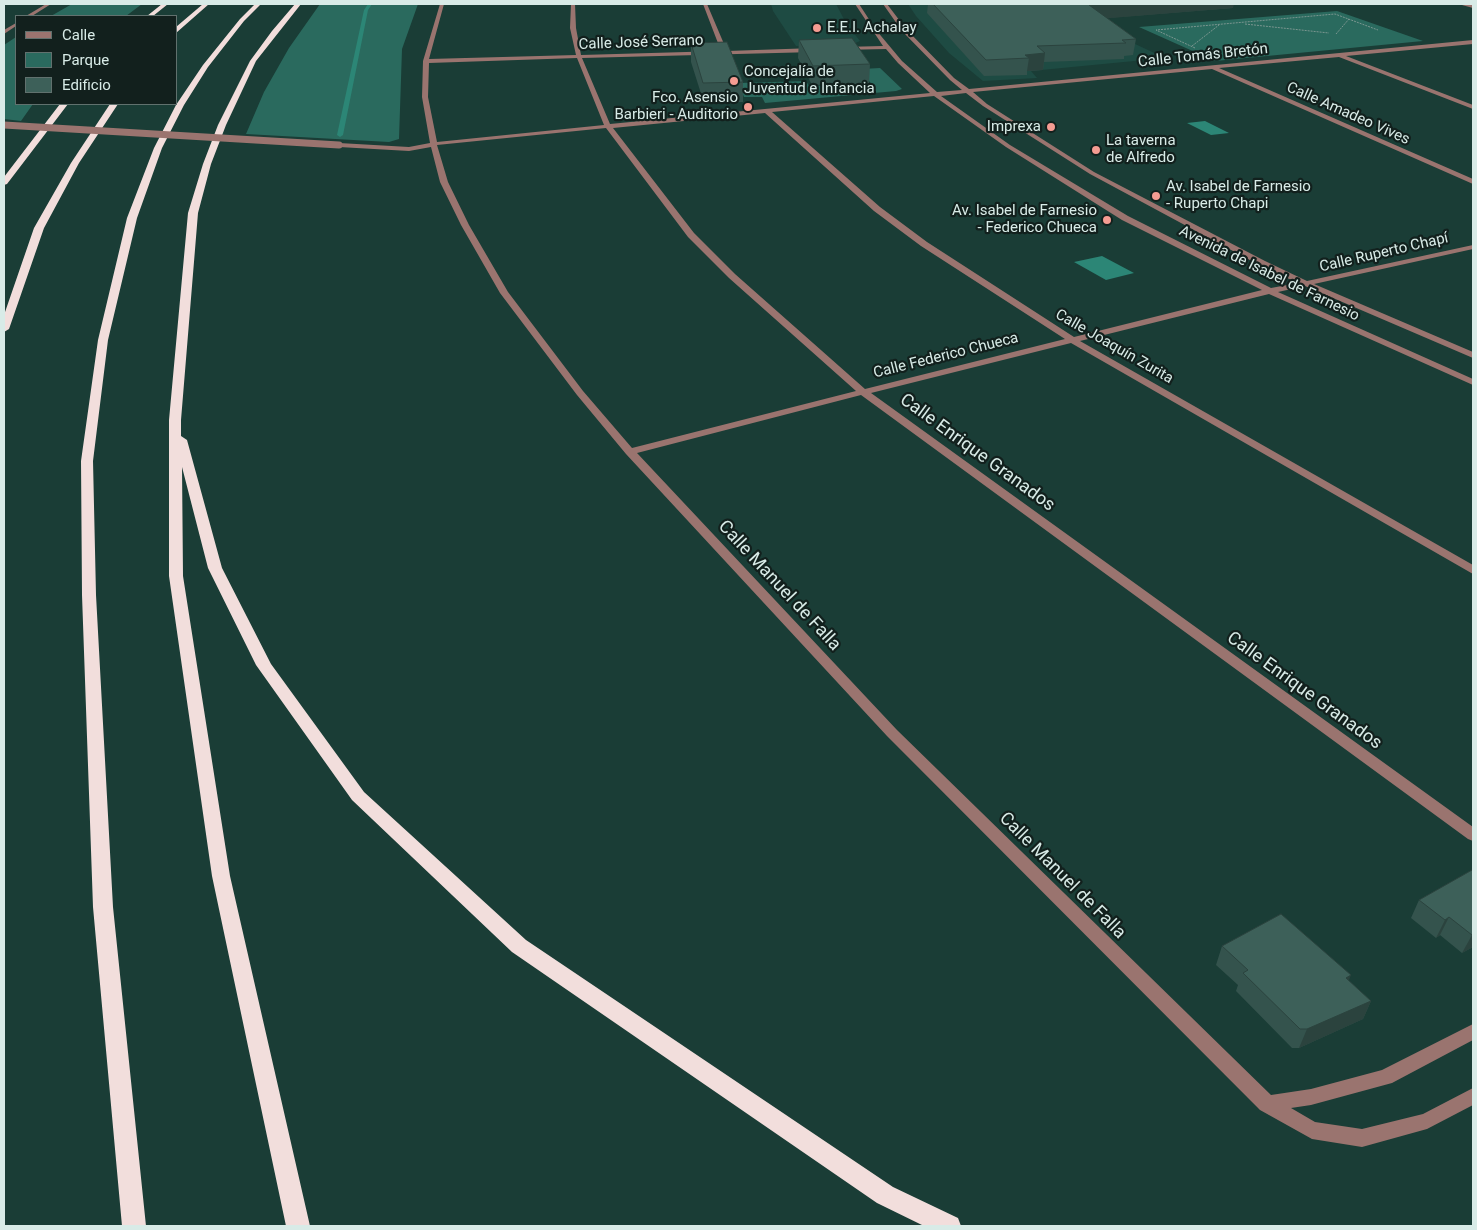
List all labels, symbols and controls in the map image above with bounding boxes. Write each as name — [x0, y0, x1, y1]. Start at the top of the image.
legend — [15, 15, 178, 105]
place label: E.E.I. Achalay — [827, 19, 917, 37]
marker: E.E.I. Achalay — [811, 22, 823, 34]
text: Calle — [62, 26, 95, 44]
street label: Calle José Serrano — [578, 32, 704, 54]
street label: Calle Tomás Bretón — [1137, 40, 1269, 72]
text: Parque — [62, 51, 109, 69]
place label: Concejalía de Juventud e Infancia — [744, 63, 875, 98]
marker: Concejalía de Juventud e Infancia — [728, 75, 740, 87]
text: Edificio — [62, 76, 111, 94]
street label: Calle Amadeo Vives — [1284, 79, 1412, 149]
place label: Fco. Asensio Barbieri - Auditorio — [614, 89, 738, 124]
marker: Fco. Asensio Barbieri - Auditorio — [742, 101, 754, 113]
place label: Imprexa — [987, 118, 1041, 136]
marker: Imprexa — [1045, 121, 1057, 133]
place label: La taverna de Alfredo — [1106, 132, 1176, 167]
marker: La taverna de Alfredo — [1090, 144, 1102, 156]
place label: Av. Isabel de Farnesio - Ruperto Chapi — [1166, 178, 1311, 213]
marker: Av. Isabel de Farnesio - Ruperto Chapi — [1150, 190, 1162, 202]
place label: Av. Isabel de Farnesio - Federico Chueca — [952, 202, 1097, 237]
marker: Av. Isabel de Farnesio - Federico Chueca — [1101, 214, 1113, 226]
street label: Avenida de Isabel de Farnesio — [1176, 222, 1362, 326]
street label: Calle Ruperto Chapí — [1318, 229, 1450, 277]
street label: Calle Joaquín Zurita — [1052, 306, 1176, 388]
street label: Calle Federico Chueca — [872, 329, 1020, 383]
street label: Calle Enrique Granados — [895, 390, 1059, 516]
street label: Calle Manuel de Falla — [713, 516, 845, 656]
street label: Calle Enrique Granados — [1222, 628, 1386, 754]
street label: Calle Manuel de Falla — [994, 808, 1130, 944]

